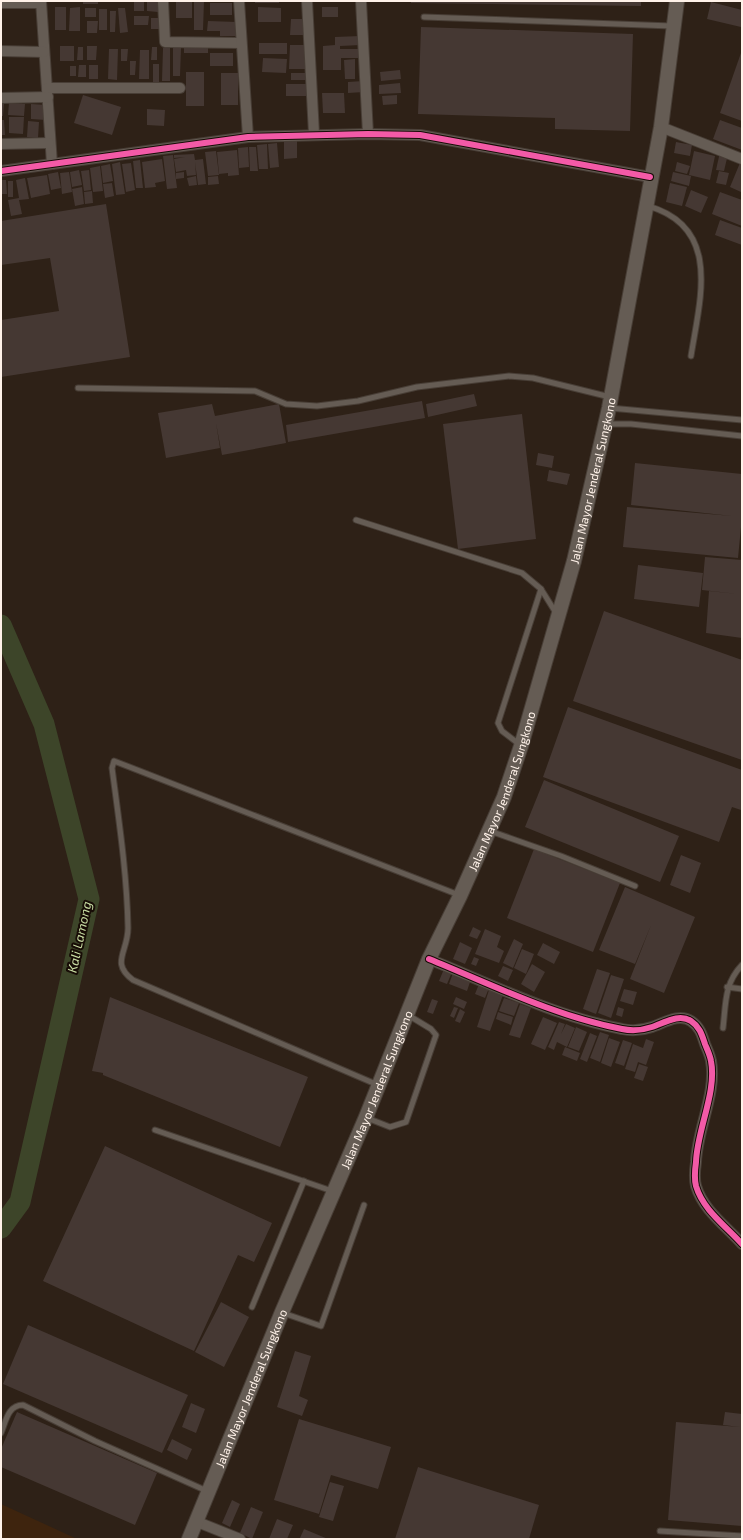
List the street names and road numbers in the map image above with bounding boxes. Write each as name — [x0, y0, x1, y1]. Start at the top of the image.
street label: Jalan Mayor Jenderal Sungkono — [567, 396, 618, 565]
street label: Jalan Mayor Jenderal Sungkono — [465, 709, 538, 873]
street label: Jalan Mayor Jenderal Sungkono — [338, 1008, 415, 1171]
street label: Jalan Mayor Jenderal Sungkono — [212, 1307, 290, 1469]

